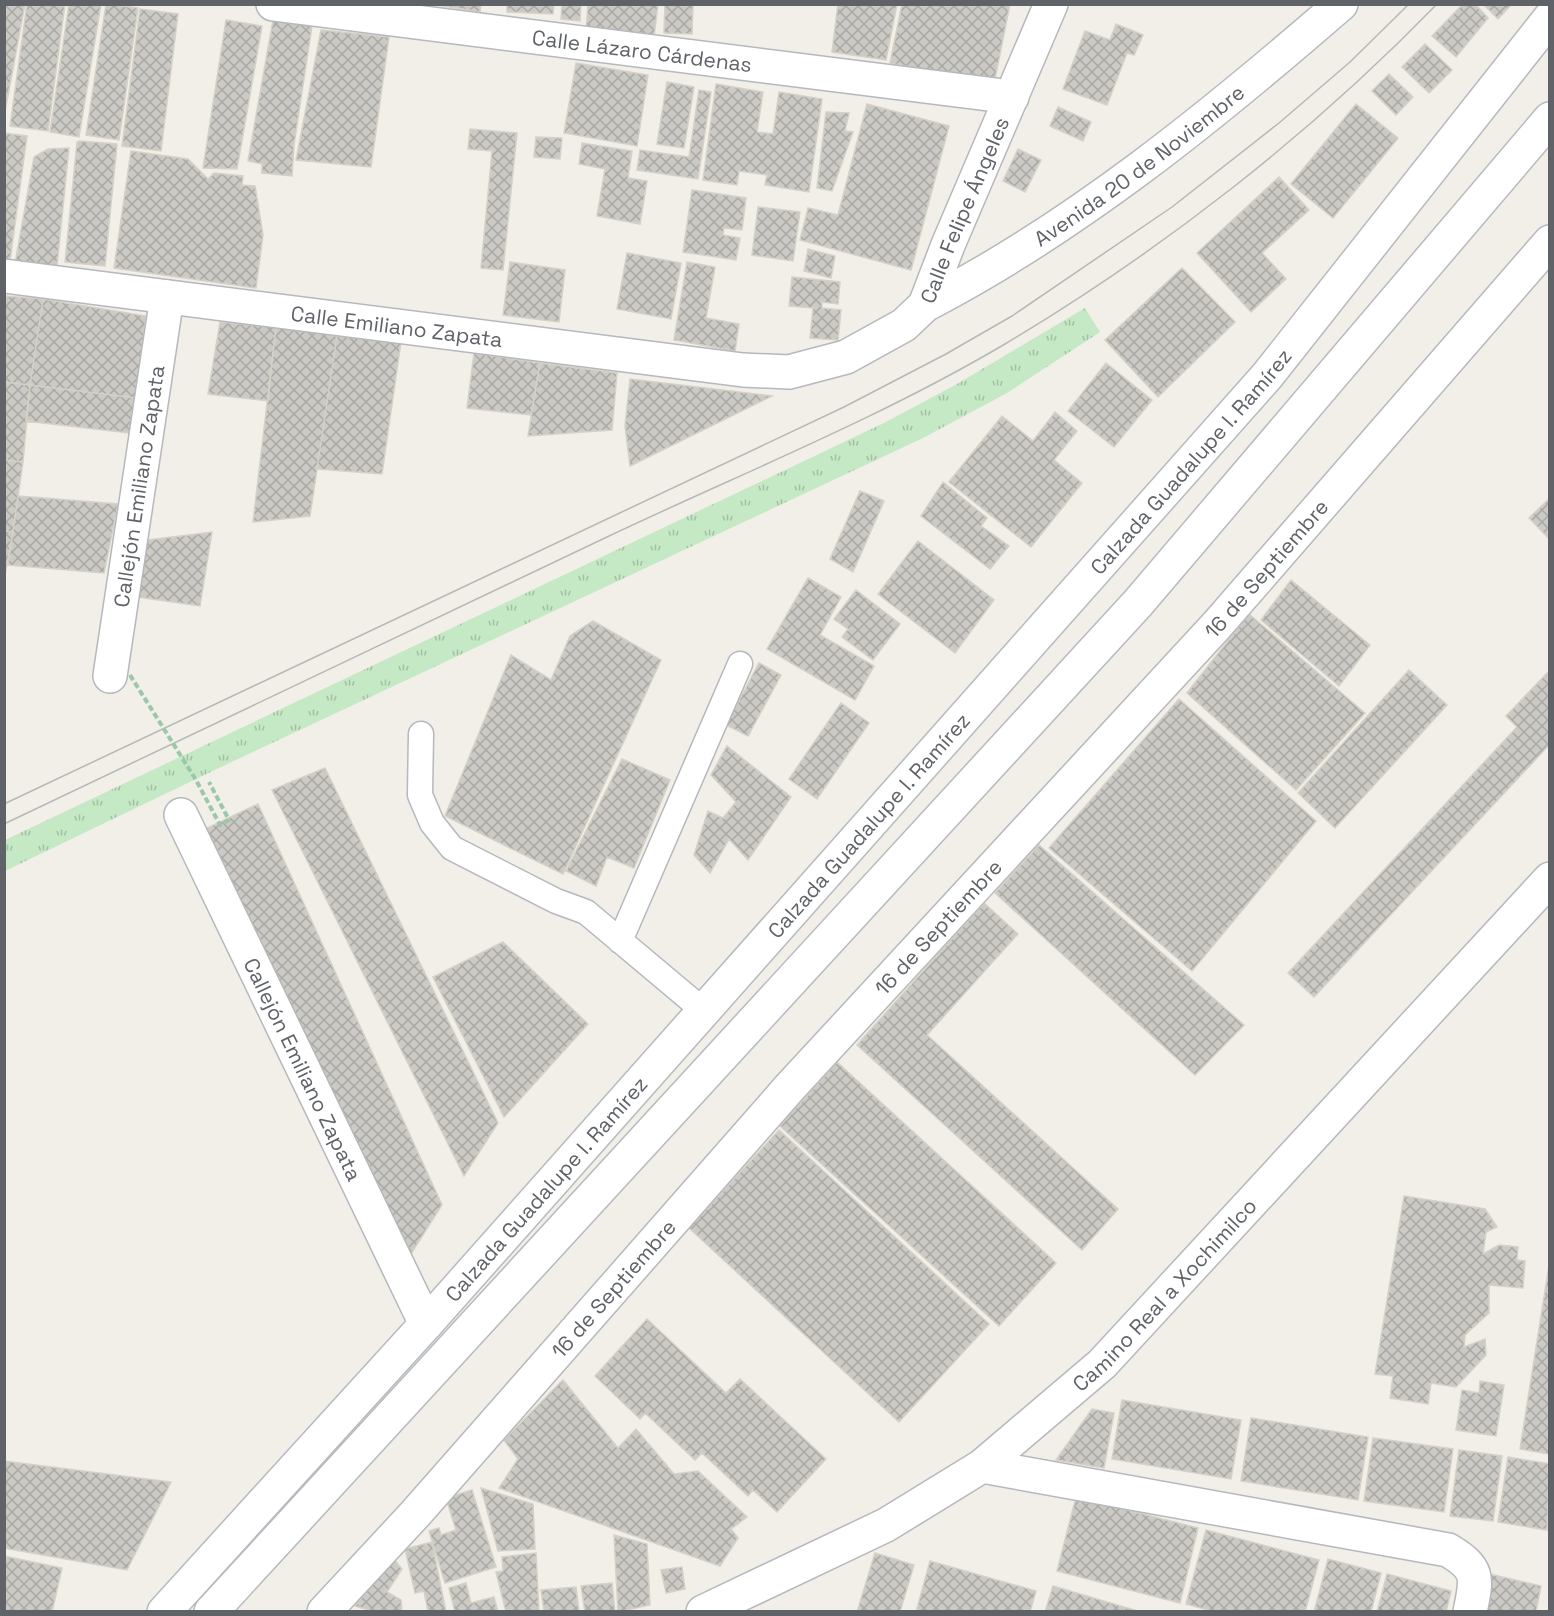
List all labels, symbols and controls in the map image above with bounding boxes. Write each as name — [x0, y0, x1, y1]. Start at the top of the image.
street label: Calle Lázaro Cárdenas — [531, 23, 754, 78]
street label: Avenida 20 de Noviembre — [1029, 78, 1250, 252]
street label: Calle Felipe Ángeles — [913, 113, 1015, 307]
street label: Calle Emiliano Zapata — [289, 299, 504, 353]
street label: Calzada Guadalupe I. Ramírez — [1084, 343, 1297, 580]
street label: Callejón Emiliano Zapata — [107, 363, 170, 609]
street label: 16 de Septiembre — [1198, 493, 1334, 644]
street label: Calzada Guadalupe I. Ramírez — [761, 707, 975, 944]
street label: 16 de Septiembre — [868, 853, 1008, 1001]
street label: Callejón Emiliano Zapata — [238, 953, 368, 1185]
street label: Calzada Guadalupe I. Ramírez — [439, 1071, 653, 1307]
street label: Camino Real a Xochimilco — [1067, 1192, 1262, 1397]
street label: 16 de Septiembre — [545, 1214, 681, 1363]

